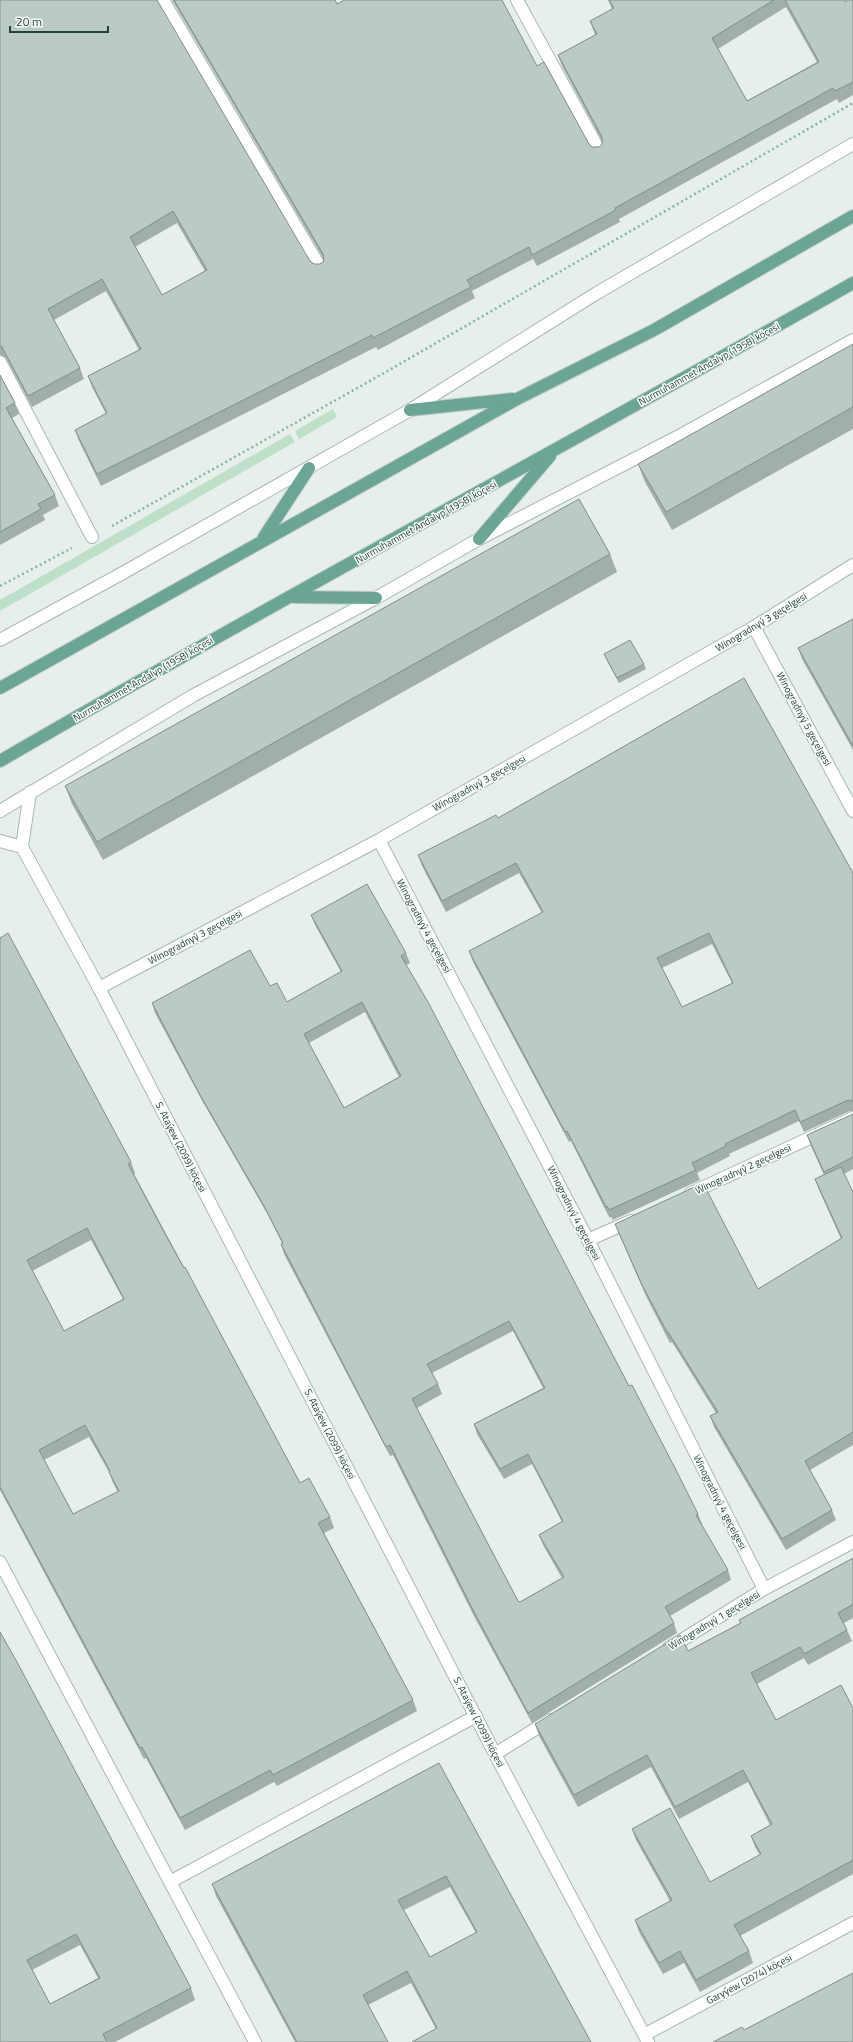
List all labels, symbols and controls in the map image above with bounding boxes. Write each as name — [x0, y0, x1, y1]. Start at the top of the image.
scale bar — [10, 8, 108, 34]
text: 20 m — [16, 12, 42, 31]
street label: Nurmuhammet Andalyp (1958) köçesi — [636, 319, 782, 409]
street label: Nurmuhammet Andalyp (1958) köçesi — [353, 477, 499, 567]
street label: Winogradnyý 3 geçelgesi — [712, 589, 810, 655]
street label: Nurmuhammet Andalyp (1958) köçesi — [70, 633, 216, 725]
street label: Winogradnyý 5 geçelgesi — [773, 669, 835, 769]
street label: Winogradnyý 3 geçelgesi — [430, 751, 528, 815]
street label: Winogradnyý 4 geçelgesi — [393, 876, 455, 976]
street label: Winogradnyý 3 geçelgesi — [145, 906, 245, 968]
street label: S. Ataýew (2099) köçesi — [152, 1099, 210, 1195]
street label: Winogradnyý 2 geçelgesi — [692, 1140, 794, 1198]
street label: Winogradnyý 4 geçelgesi — [544, 1163, 604, 1263]
street label: S. Ataýew (2099) köçesi — [301, 1386, 359, 1482]
street label: Winogradnyý 4 geçelgesi — [690, 1452, 750, 1552]
street label: Winogradnyý 1 geçelgesi — [665, 1587, 763, 1653]
street label: S. Ataýew (2099) köçesi — [450, 1674, 508, 1770]
street label: Garyýew (2074) köçesi — [704, 1950, 794, 2008]

